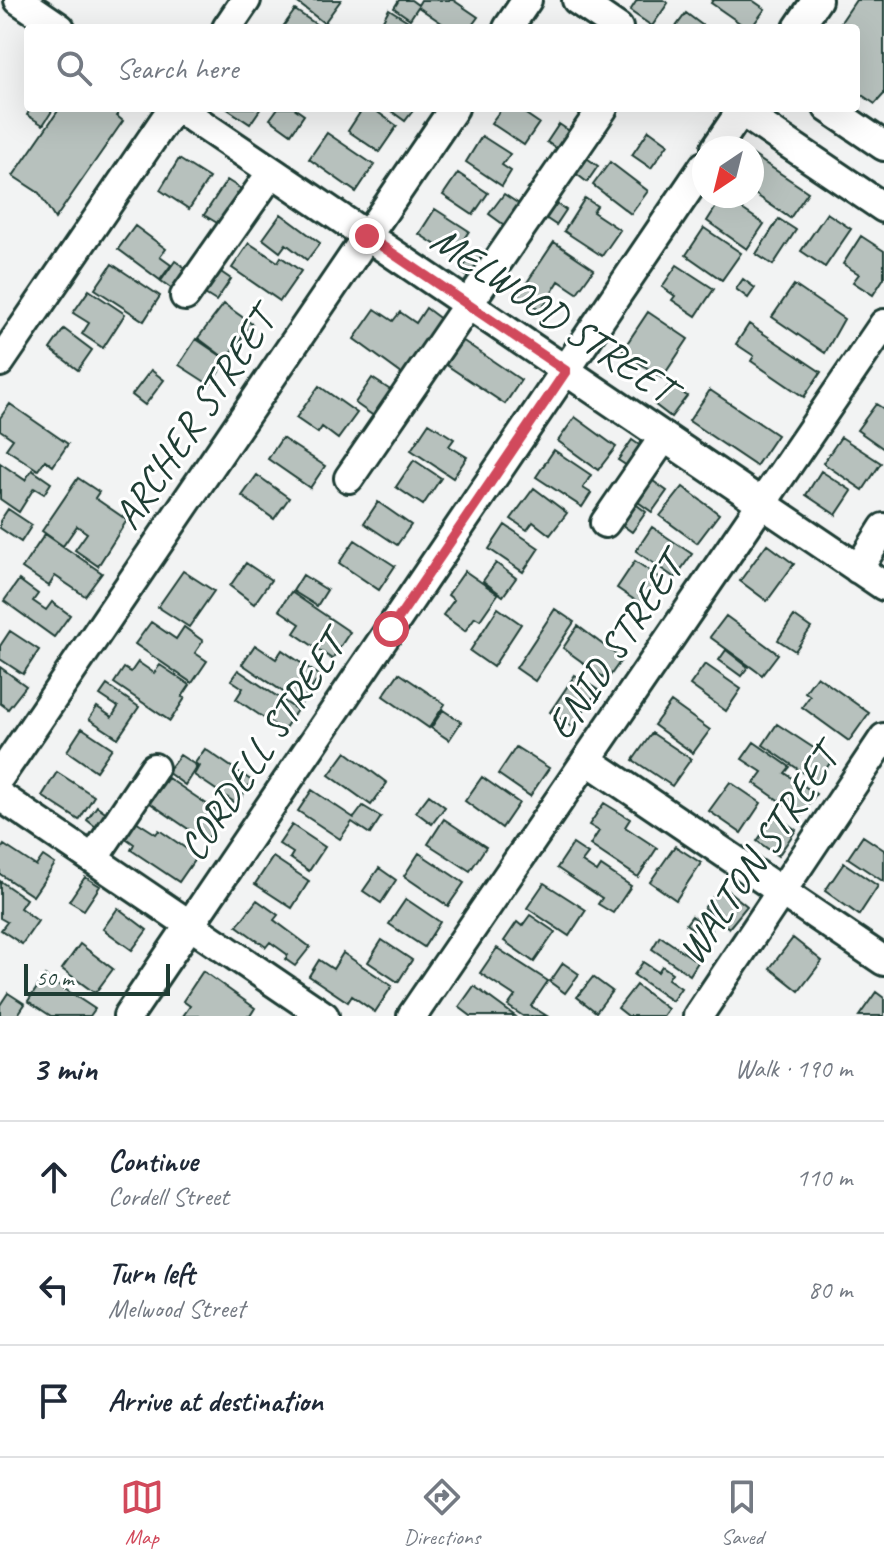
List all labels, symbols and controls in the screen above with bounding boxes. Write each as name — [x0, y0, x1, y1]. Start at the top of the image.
search box — [24, 24, 860, 112]
icon: search — [52, 46, 96, 90]
text: Search here — [116, 49, 238, 87]
north arrow — [692, 136, 764, 208]
street label: MELWOOD STREET — [422, 214, 692, 419]
route end — [349, 218, 385, 254]
street label: ARCHER STREET — [102, 291, 291, 539]
street label: ENID STREET — [535, 537, 700, 749]
route start — [373, 611, 409, 647]
street label: CORDELL STREET — [168, 616, 362, 870]
street label: WALTON STREET — [667, 728, 855, 974]
scale bar — [24, 960, 170, 996]
text: 50 m — [36, 964, 73, 992]
text: 3 min — [32, 1047, 97, 1090]
text: Walk · 190 m — [735, 1052, 852, 1085]
text: Continue — [108, 1142, 198, 1180]
icon: ahead — [32, 1155, 76, 1199]
text: 110 m — [796, 1161, 852, 1194]
text: Cordell Street — [108, 1180, 229, 1213]
text: Turn left — [108, 1254, 195, 1292]
icon: left — [32, 1267, 76, 1311]
text: 80 m — [808, 1273, 852, 1306]
text: Melwood Street — [108, 1292, 245, 1325]
icon: arrive — [32, 1379, 76, 1423]
text: Arrive at destination — [108, 1382, 323, 1420]
tab: Map — [120, 1475, 164, 1551]
tab: Directions — [404, 1475, 480, 1551]
tab: Saved — [720, 1475, 764, 1551]

